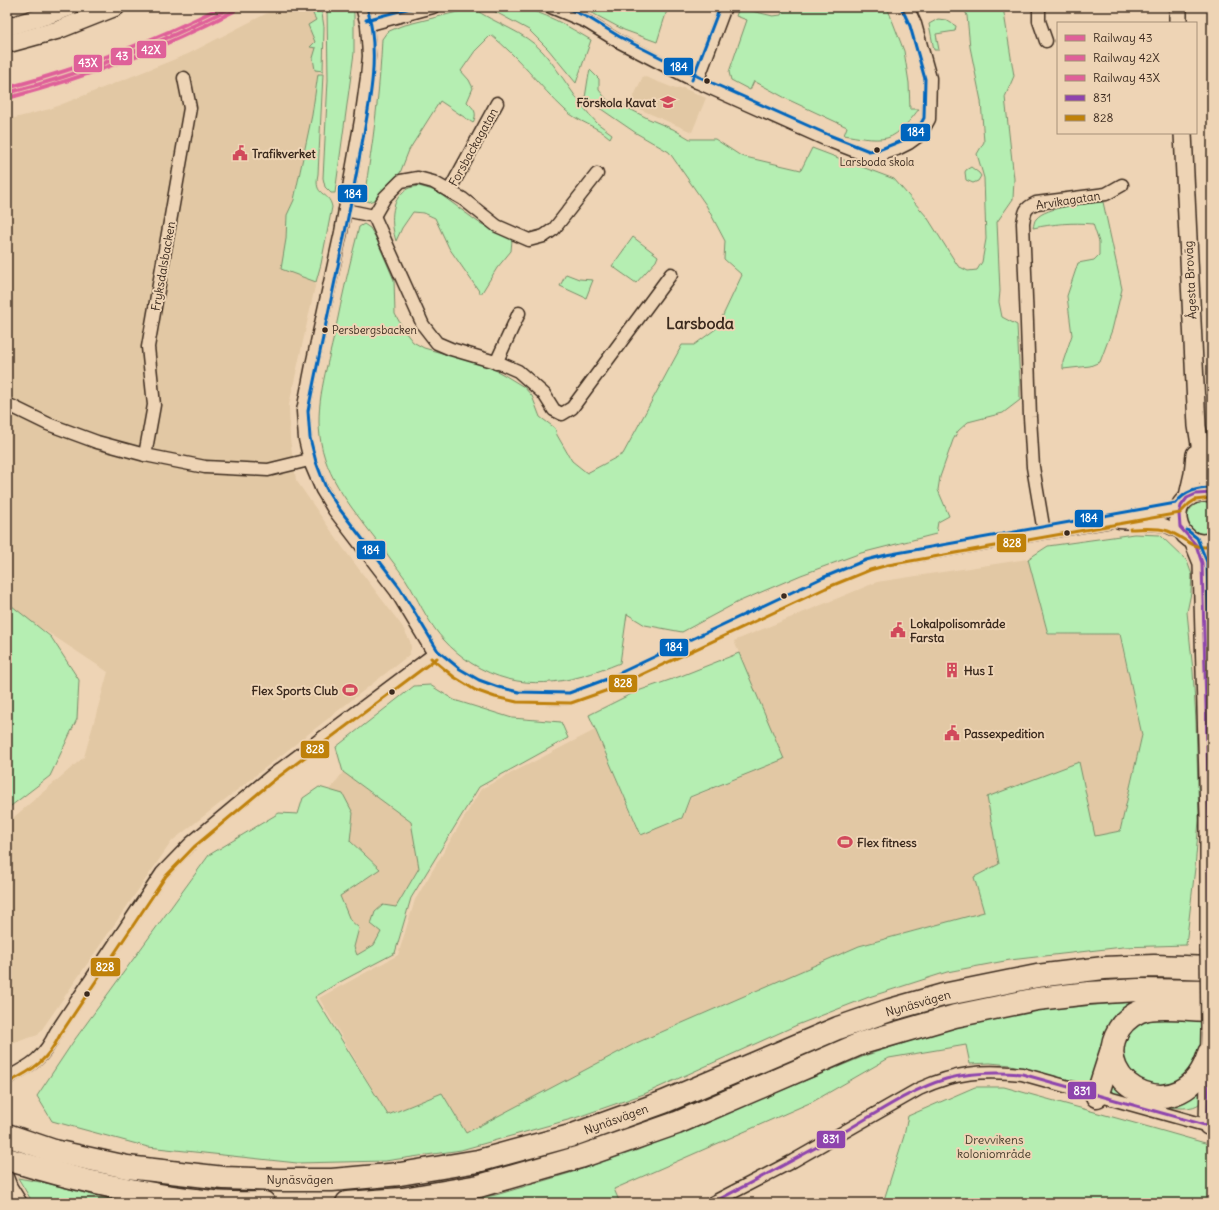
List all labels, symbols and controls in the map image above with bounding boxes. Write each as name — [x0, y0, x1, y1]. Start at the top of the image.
legend — [1057, 22, 1197, 134]
text: Railway 43 — [1093, 30, 1153, 45]
line badge: 42X — [136, 40, 167, 59]
text: 42X — [141, 43, 161, 57]
line badge: 43 — [110, 47, 133, 66]
text: 43 — [116, 49, 128, 63]
text: Railway 42X — [1093, 50, 1160, 65]
line badge: 43X — [73, 54, 103, 73]
text: 43X — [78, 56, 98, 70]
line badge: 184 — [663, 57, 694, 76]
text: 184 — [670, 60, 688, 74]
text: Railway 43X — [1093, 70, 1160, 85]
unlabelled marker — [702, 76, 712, 86]
text: 831 — [1093, 90, 1111, 105]
school or university icon: Förskola Kavat — [659, 93, 677, 111]
place label: Förskola Kavat — [577, 95, 657, 110]
street label: Forsbackagatan — [445, 105, 501, 189]
text: 828 — [1093, 110, 1113, 125]
line badge: 184 — [900, 123, 931, 142]
text: 184 — [907, 125, 925, 139]
public building icon: Trafikverket — [231, 144, 249, 162]
marker: Larsboda skola — [872, 145, 882, 155]
place label: Trafikverket — [252, 146, 316, 161]
place label: Larsboda skola — [840, 155, 914, 169]
line badge: 184 — [337, 184, 368, 203]
text: 184 — [344, 187, 362, 201]
street label: Arvikagatan — [1035, 187, 1101, 213]
street label: Fryksdalsbacken — [148, 220, 178, 312]
street label: Ågesta Broväg — [1180, 240, 1200, 320]
district label: Larsboda — [666, 313, 734, 333]
place label: Persbergsbacken — [332, 323, 417, 337]
marker: Persbergsbacken — [320, 325, 330, 335]
line badge: 184 — [1074, 509, 1104, 528]
text: 184 — [1080, 511, 1098, 525]
unlabelled marker — [1062, 528, 1072, 538]
line badge: 828 — [996, 533, 1027, 553]
text: 828 — [1003, 536, 1021, 550]
line badge: 184 — [356, 540, 386, 560]
text: 184 — [362, 543, 380, 557]
unlabelled marker — [779, 591, 789, 601]
place label: Lokalpolisområde Farsta — [910, 616, 1006, 645]
public building icon: Lokalpolisområde Farsta — [889, 621, 907, 639]
line badge: 184 — [659, 638, 689, 657]
text: 184 — [665, 640, 683, 654]
building icon: Hus I — [943, 661, 961, 679]
place label: Hus I — [964, 663, 994, 678]
line badge: 828 — [608, 674, 638, 693]
text: 828 — [614, 676, 632, 690]
sports icon: Flex Sports Club — [341, 681, 359, 699]
place label: Flex Sports Club — [252, 683, 338, 699]
unlabelled marker — [387, 687, 397, 697]
public building icon: Passexpedition — [943, 724, 961, 742]
place label: Passexpedition — [964, 726, 1045, 742]
line badge: 828 — [300, 740, 330, 759]
text: 828 — [306, 742, 324, 756]
sports icon: Flex fitness — [836, 833, 854, 851]
place label: Flex fitness — [857, 835, 917, 850]
line badge: 828 — [90, 957, 121, 977]
text: 828 — [96, 960, 114, 974]
street label: Nynäsvägen — [884, 987, 952, 1019]
unlabelled marker — [82, 989, 92, 999]
line badge: 831 — [1067, 1081, 1097, 1100]
text: 831 — [1074, 1084, 1090, 1098]
street label: Nynäsvägen — [582, 1100, 650, 1138]
line badge: 831 — [816, 1130, 846, 1149]
text: 831 — [823, 1132, 839, 1146]
park label: Drevvikens koloniområde — [957, 1132, 1031, 1161]
street label: Nynäsvägen — [267, 1172, 334, 1187]

